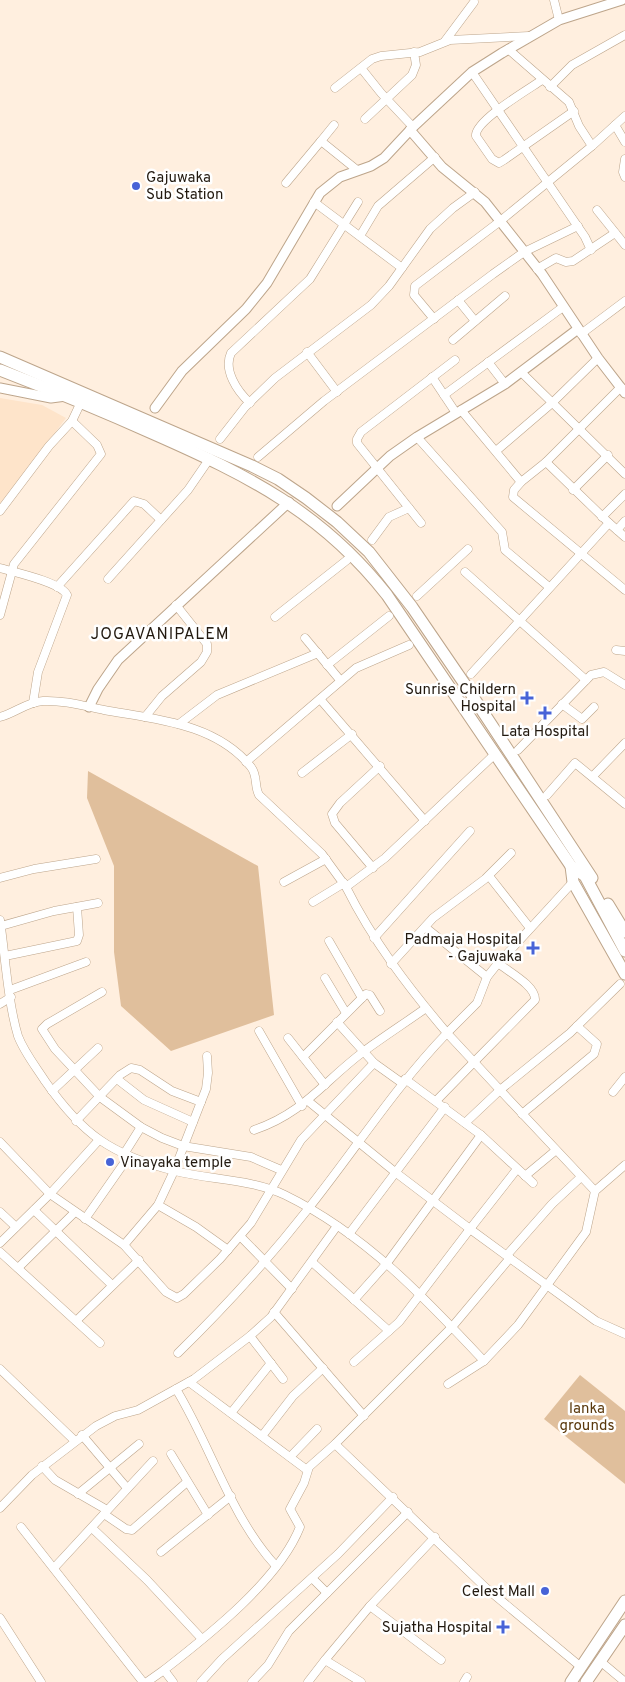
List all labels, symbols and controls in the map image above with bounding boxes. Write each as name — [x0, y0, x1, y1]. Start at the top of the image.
place label: Gajuwaka Sub Station — [146, 169, 223, 205]
marker: Gajuwaka Sub Station — [130, 180, 142, 192]
district label: JOGAVANIPALEM — [90, 625, 230, 645]
place label: Sunrise Childern Hospital — [405, 681, 516, 717]
marker: Sunrise Childern Hospital — [520, 691, 534, 705]
marker: Lata Hospital — [538, 706, 552, 720]
place label: Lata Hospital — [501, 723, 589, 742]
place label: Padmaja Hospital - Gajuwaka — [405, 931, 522, 967]
marker: Padmaja Hospital - Gajuwaka — [526, 941, 540, 955]
place label: Vinayaka temple — [120, 1154, 232, 1173]
marker: Vinayaka temple — [104, 1156, 116, 1168]
park label: lanka grounds — [559, 1400, 615, 1436]
place label: Celest Mall — [462, 1583, 535, 1602]
marker: Celest Mall — [539, 1585, 551, 1597]
place label: Sujatha Hospital — [382, 1619, 492, 1638]
marker: Sujatha Hospital — [496, 1620, 510, 1634]

